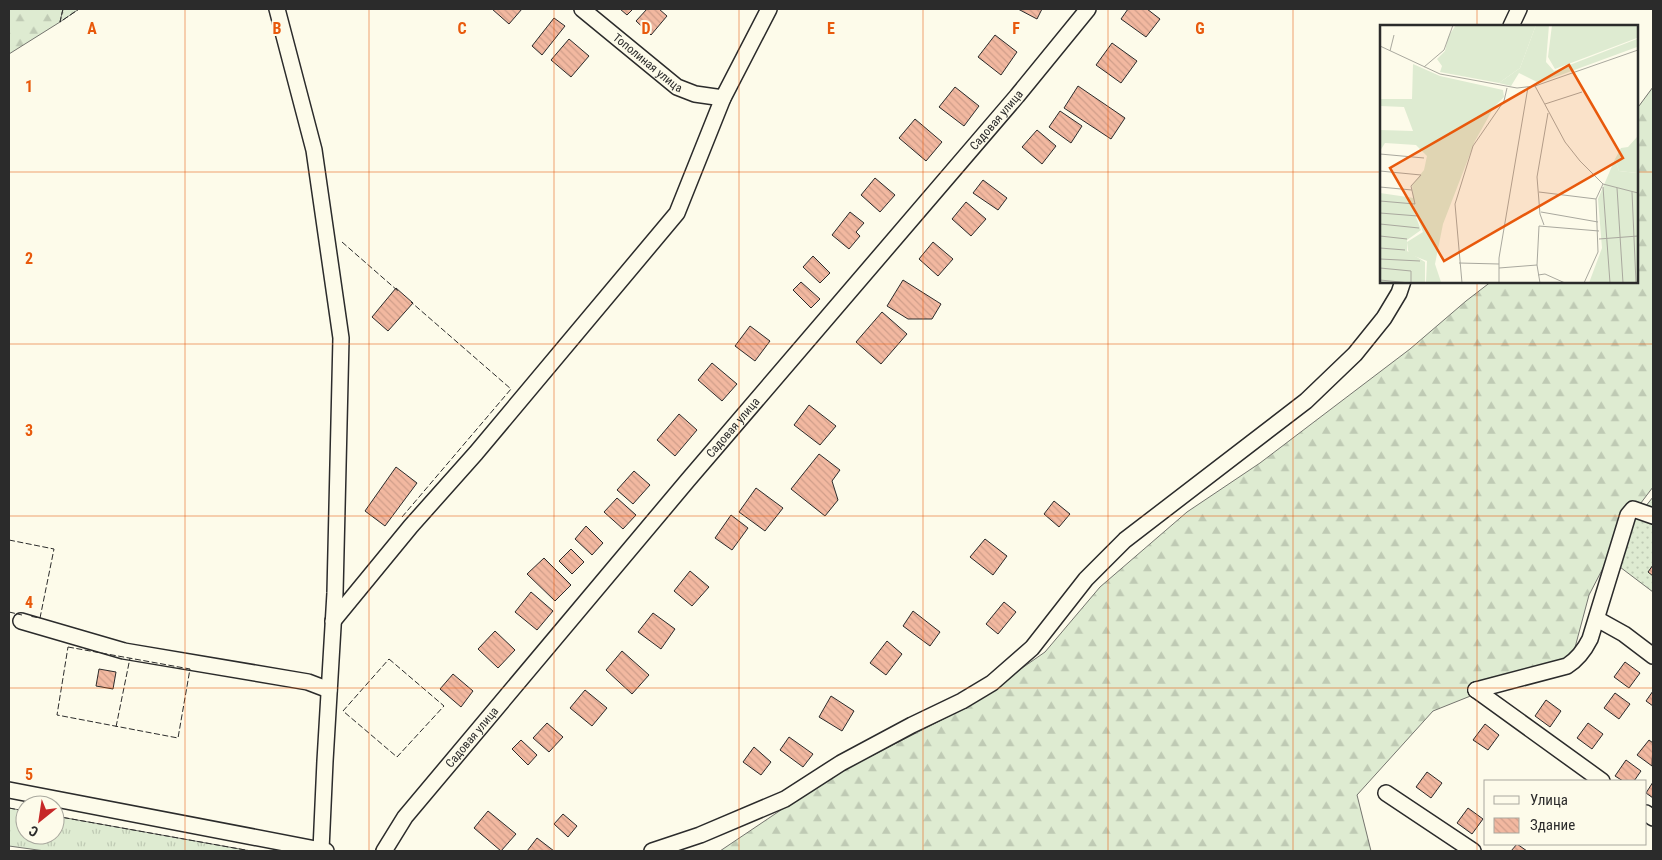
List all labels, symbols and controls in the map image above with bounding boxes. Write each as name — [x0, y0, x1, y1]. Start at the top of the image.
text: A — [87, 19, 97, 38]
text: B — [273, 19, 282, 38]
text: C — [457, 19, 467, 38]
text: D — [641, 19, 651, 38]
text: E — [827, 19, 835, 38]
text: F — [1012, 19, 1020, 38]
text: G — [1195, 19, 1205, 38]
inset map — [1380, 25, 1637, 282]
street label: Тополиная улица — [610, 30, 684, 95]
text: 1 — [25, 77, 33, 96]
street label: Садовая улица — [967, 87, 1026, 153]
text: 2 — [25, 249, 33, 268]
street label: Садовая улица — [703, 395, 763, 460]
text: 3 — [25, 421, 33, 440]
text: 4 — [25, 593, 33, 612]
street label: Садовая улица — [443, 704, 501, 770]
text: 5 — [25, 765, 33, 784]
legend — [1484, 780, 1647, 845]
text: Улица — [1530, 791, 1568, 809]
north arrow — [15, 795, 65, 845]
text: Здание — [1530, 816, 1575, 834]
text: С — [26, 822, 41, 840]

